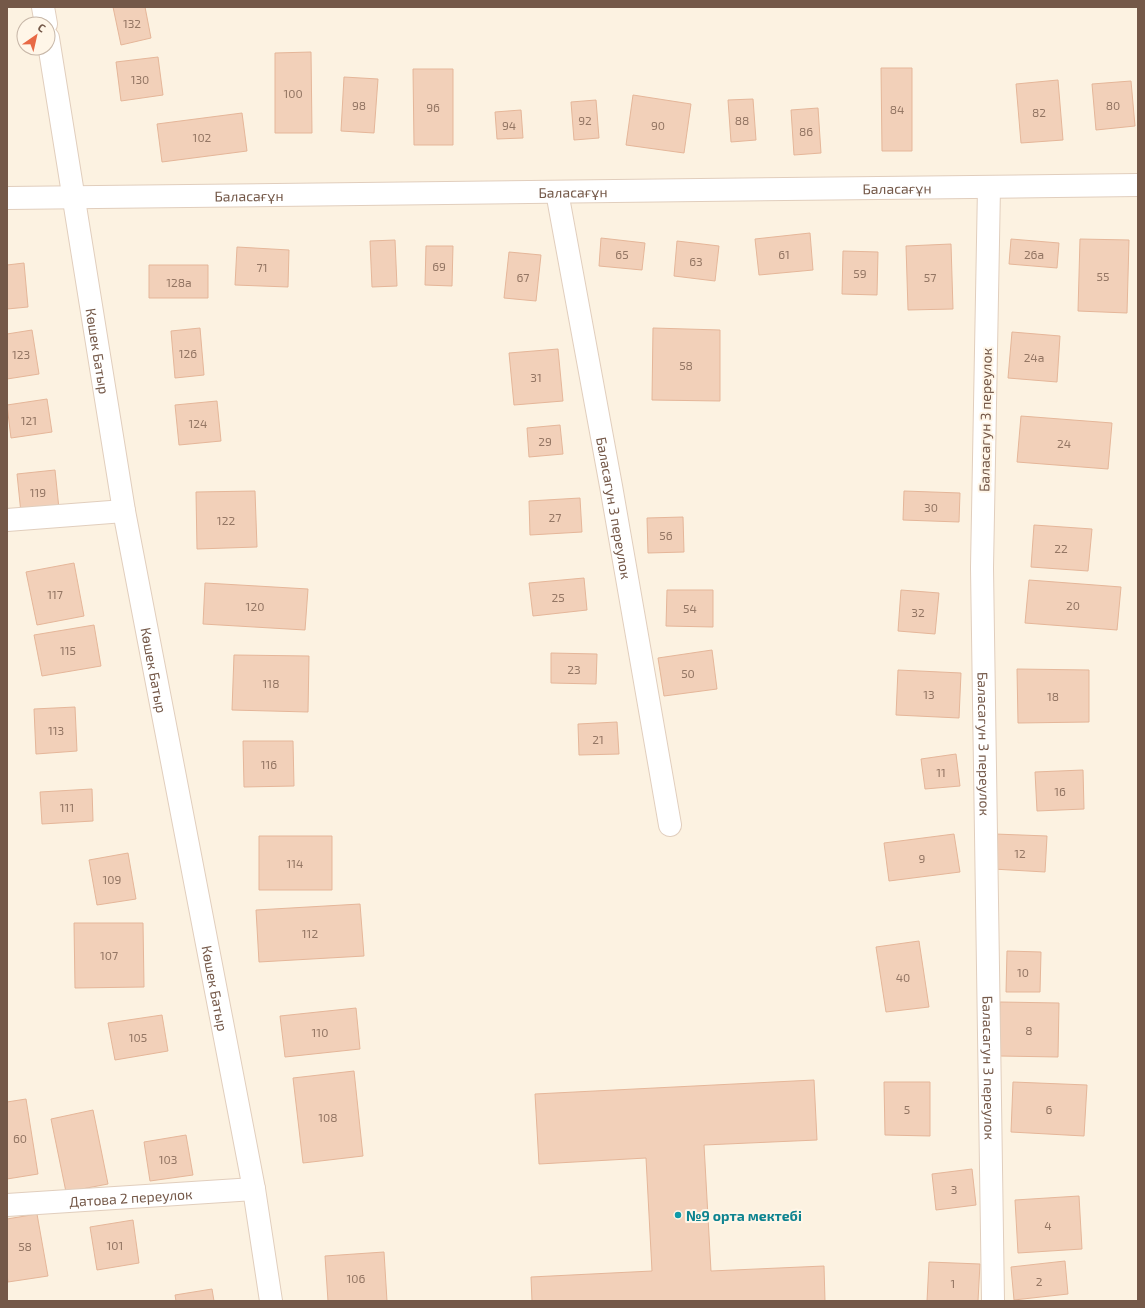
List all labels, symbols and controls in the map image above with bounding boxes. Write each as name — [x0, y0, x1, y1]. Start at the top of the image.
north arrow — [16, 16, 56, 56]
house number: 132 — [123, 16, 141, 30]
text: С — [36, 20, 49, 35]
house number: 130 — [131, 72, 149, 86]
house number: 100 — [283, 86, 303, 100]
house number: 98 — [352, 98, 366, 112]
house number: 80 — [1106, 98, 1120, 112]
house number: 96 — [426, 100, 440, 114]
house number: 84 — [890, 102, 904, 116]
house number: 82 — [1032, 105, 1046, 119]
house number: 92 — [578, 113, 592, 127]
house number: 88 — [735, 113, 749, 127]
house number: 94 — [502, 118, 516, 132]
house number: 90 — [651, 118, 665, 132]
house number: 86 — [799, 124, 813, 138]
house number: 102 — [193, 130, 212, 144]
street label: Баласағұн — [862, 179, 932, 197]
street label: Баласағұн — [538, 183, 608, 200]
street label: Баласағұн — [214, 186, 284, 204]
house number: 65 — [615, 247, 629, 261]
house number: 61 — [778, 247, 790, 261]
house number: 26а — [1024, 247, 1044, 261]
house number: 63 — [689, 254, 703, 268]
house number: 69 — [432, 259, 446, 273]
house number: 71 — [257, 260, 267, 274]
house number: 59 — [853, 266, 867, 280]
house number: 55 — [1097, 269, 1109, 283]
house number: 67 — [516, 270, 530, 284]
house number: 57 — [924, 270, 936, 284]
house number: 128а — [166, 275, 192, 289]
street label: Көшек Батыр — [83, 307, 114, 395]
house number: 126 — [179, 346, 197, 360]
house number: 123 — [12, 347, 30, 361]
street label: Баласагун 3 переулок — [975, 347, 995, 492]
house number: 24а — [1024, 350, 1044, 364]
house number: 58 — [679, 358, 693, 372]
house number: 31 — [530, 370, 542, 384]
house number: 121 — [21, 413, 37, 427]
house number: 124 — [189, 416, 207, 430]
house number: 29 — [538, 434, 552, 448]
street label: Баласагун 3 переулок — [594, 435, 636, 581]
house number: 24 — [1057, 436, 1071, 450]
house number: 119 — [30, 485, 46, 499]
house number: 30 — [924, 500, 938, 514]
house number: 27 — [549, 510, 561, 524]
house number: 122 — [217, 513, 235, 527]
house number: 56 — [659, 528, 673, 542]
house number: 22 — [1054, 541, 1068, 555]
house number: 117 — [47, 587, 63, 601]
house number: 25 — [551, 590, 565, 604]
house number: 20 — [1066, 598, 1080, 612]
house number: 120 — [246, 599, 264, 613]
house number: 54 — [683, 601, 697, 615]
house number: 32 — [911, 605, 925, 619]
street label: Көшек Батыр — [138, 626, 171, 714]
house number: 115 — [60, 643, 76, 657]
house number: 23 — [567, 662, 581, 676]
house number: 50 — [681, 666, 695, 680]
street label: Баласагун 3 переулок — [975, 672, 994, 817]
house number: 118 — [263, 676, 279, 690]
house number: 13 — [923, 687, 935, 701]
house number: 18 — [1047, 689, 1059, 703]
house number: 113 — [48, 723, 64, 737]
house number: 21 — [592, 732, 604, 746]
house number: 116 — [261, 757, 277, 771]
house number: 11 — [936, 765, 946, 779]
house number: 16 — [1054, 784, 1066, 798]
house number: 111 — [60, 800, 74, 814]
house number: 12 — [1014, 846, 1026, 860]
house number: 9 — [919, 851, 926, 865]
house number: 114 — [287, 856, 303, 870]
house number: 109 — [103, 872, 122, 886]
house number: 112 — [302, 926, 318, 940]
street label: Көшек Батыр — [199, 944, 232, 1033]
house number: 107 — [100, 948, 118, 962]
house number: 10 — [1017, 965, 1029, 979]
house number: 40 — [896, 970, 910, 984]
street label: Баласагун 3 переулок — [980, 996, 999, 1141]
house number: 8 — [1025, 1023, 1033, 1037]
house number: 110 — [312, 1025, 328, 1039]
house number: 105 — [129, 1030, 147, 1044]
house number: 5 — [904, 1102, 910, 1116]
house number: 6 — [1046, 1102, 1053, 1116]
house number: 108 — [318, 1110, 338, 1124]
house number: 60 — [13, 1131, 27, 1145]
house number: 103 — [159, 1152, 177, 1166]
house number: 3 — [951, 1182, 957, 1196]
street label: Датова 2 переулок — [69, 1184, 193, 1209]
place label: №9 орта мектебі — [686, 1207, 802, 1224]
marker: №9 орта мектебі — [673, 1210, 683, 1220]
house number: 4 — [1044, 1218, 1052, 1232]
house number: 101 — [107, 1238, 123, 1252]
house number: 58 — [18, 1239, 32, 1253]
house number: 106 — [347, 1271, 366, 1285]
house number: 2 — [1036, 1274, 1043, 1288]
house number: 1 — [951, 1276, 955, 1290]

